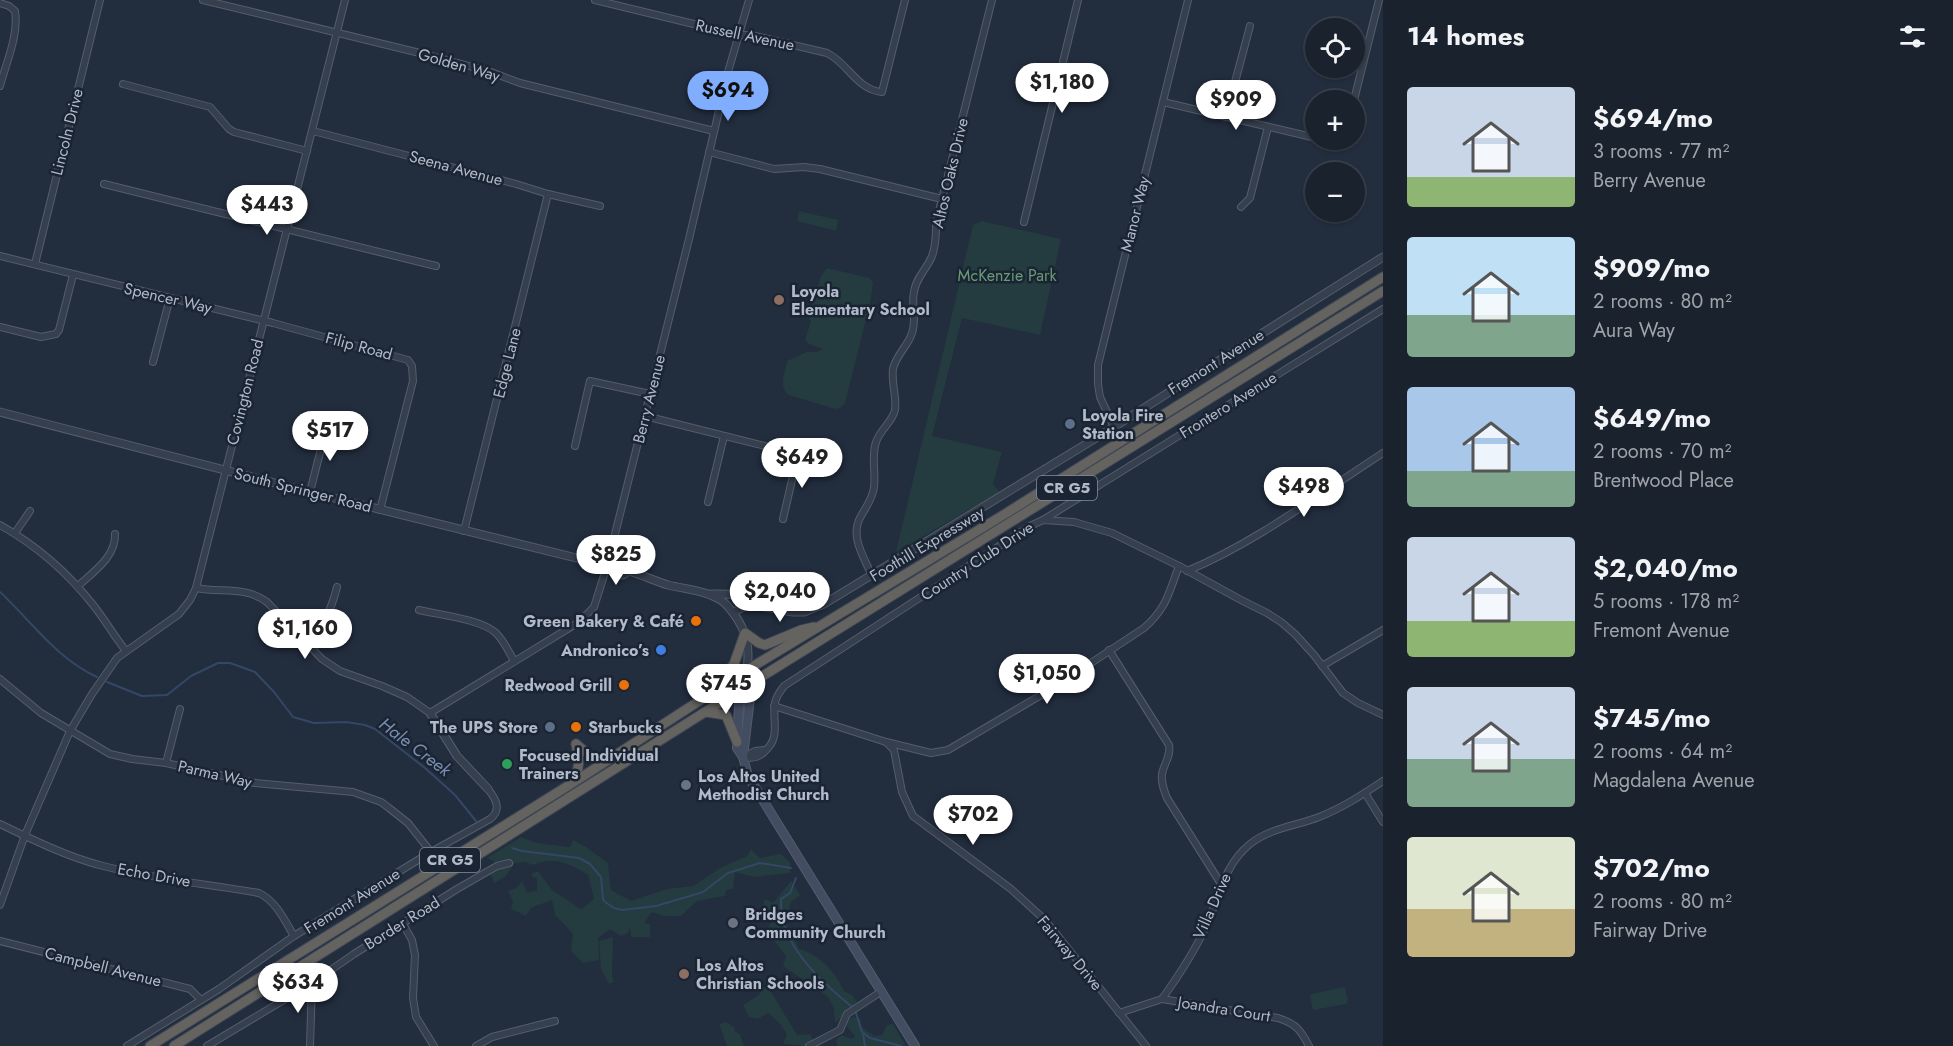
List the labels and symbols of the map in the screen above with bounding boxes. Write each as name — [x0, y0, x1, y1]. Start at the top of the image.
street label: Russell Avenue — [693, 13, 797, 57]
street label: Golden Way — [415, 42, 504, 88]
pin: $1,180 — [1013, 63, 1111, 114]
pin: $694 — [692, 71, 764, 122]
pin: $909 — [1200, 80, 1272, 131]
street label: Lincoln Drive — [45, 86, 89, 178]
street label: Altos Oaks Drive — [926, 116, 974, 230]
street label: Seena Avenue — [407, 144, 505, 192]
street label: Manor Way — [1115, 173, 1156, 254]
pin: $443 — [231, 185, 303, 236]
park label: McKenzie Park — [958, 264, 1057, 287]
street label: Spencer Way — [122, 277, 215, 319]
place label: Loyola Elementary School — [791, 280, 930, 321]
marker: Loyola Elementary School — [772, 293, 786, 307]
street label: Fremont Avenue — [1164, 323, 1268, 401]
street label: Edge Lane — [487, 325, 527, 401]
street label: Filip Road — [323, 326, 395, 366]
street label: Covington Road — [221, 337, 269, 447]
street label: Berry Avenue — [627, 352, 671, 446]
street label: Frontero Avenue — [1175, 366, 1281, 444]
place label: Loyola Fire Station — [1082, 404, 1164, 445]
pin: $517 — [294, 411, 366, 462]
marker: Loyola Fire Station — [1063, 417, 1077, 431]
pin: $649 — [766, 438, 838, 489]
street label: South Springer Road — [232, 462, 374, 518]
pin: $498 — [1268, 467, 1340, 518]
road number: CR G5 — [1037, 476, 1097, 500]
street label: Foothill Expressway — [865, 500, 989, 587]
street label: Country Club Drive — [916, 516, 1038, 606]
pin: $825 — [580, 535, 652, 586]
pin: $2,040 — [731, 572, 829, 623]
pin: $1,160 — [256, 609, 354, 660]
place label: Green Bakery & Café — [523, 610, 684, 633]
marker: Green Bakery & Café — [689, 614, 703, 628]
place label: Andronico’s — [560, 639, 649, 662]
marker: Andronico’s — [654, 643, 668, 657]
pin: $1,050 — [998, 654, 1096, 705]
pin: $745 — [690, 664, 762, 715]
place label: Redwood Grill — [504, 674, 612, 697]
marker: Redwood Grill — [617, 678, 631, 692]
water label: Hale Creek — [374, 711, 458, 784]
place label: The UPS Store — [430, 716, 538, 739]
place label: Starbucks — [588, 716, 662, 739]
marker: The UPS Store — [543, 720, 557, 734]
marker: Starbucks — [569, 720, 583, 734]
place label: Focused Individual Trainers — [519, 744, 659, 785]
street label: Parma Way — [176, 754, 255, 794]
marker: Focused Individual Trainers — [500, 757, 514, 771]
place label: Los Altos United Methodist Church — [698, 765, 829, 806]
marker: Los Altos United Methodist Church — [679, 778, 693, 792]
pin: $702 — [937, 795, 1009, 846]
road number: CR G5 — [420, 848, 480, 872]
street label: Echo Drive — [116, 857, 192, 893]
street label: Fremont Avenue — [300, 862, 404, 940]
street label: Villa Drive — [1187, 869, 1237, 943]
street label: Border Road — [360, 891, 444, 955]
place label: Bridges Community Church — [745, 903, 886, 944]
street label: Fairway Drive — [1032, 911, 1108, 995]
marker: Bridges Community Church — [726, 916, 740, 930]
street label: Campbell Avenue — [42, 941, 164, 993]
place label: Los Altos Christian Schools — [696, 954, 824, 995]
pin: $634 — [262, 963, 334, 1014]
marker: Los Altos Christian Schools — [677, 967, 691, 981]
street label: Joandra Court — [1174, 990, 1272, 1028]

